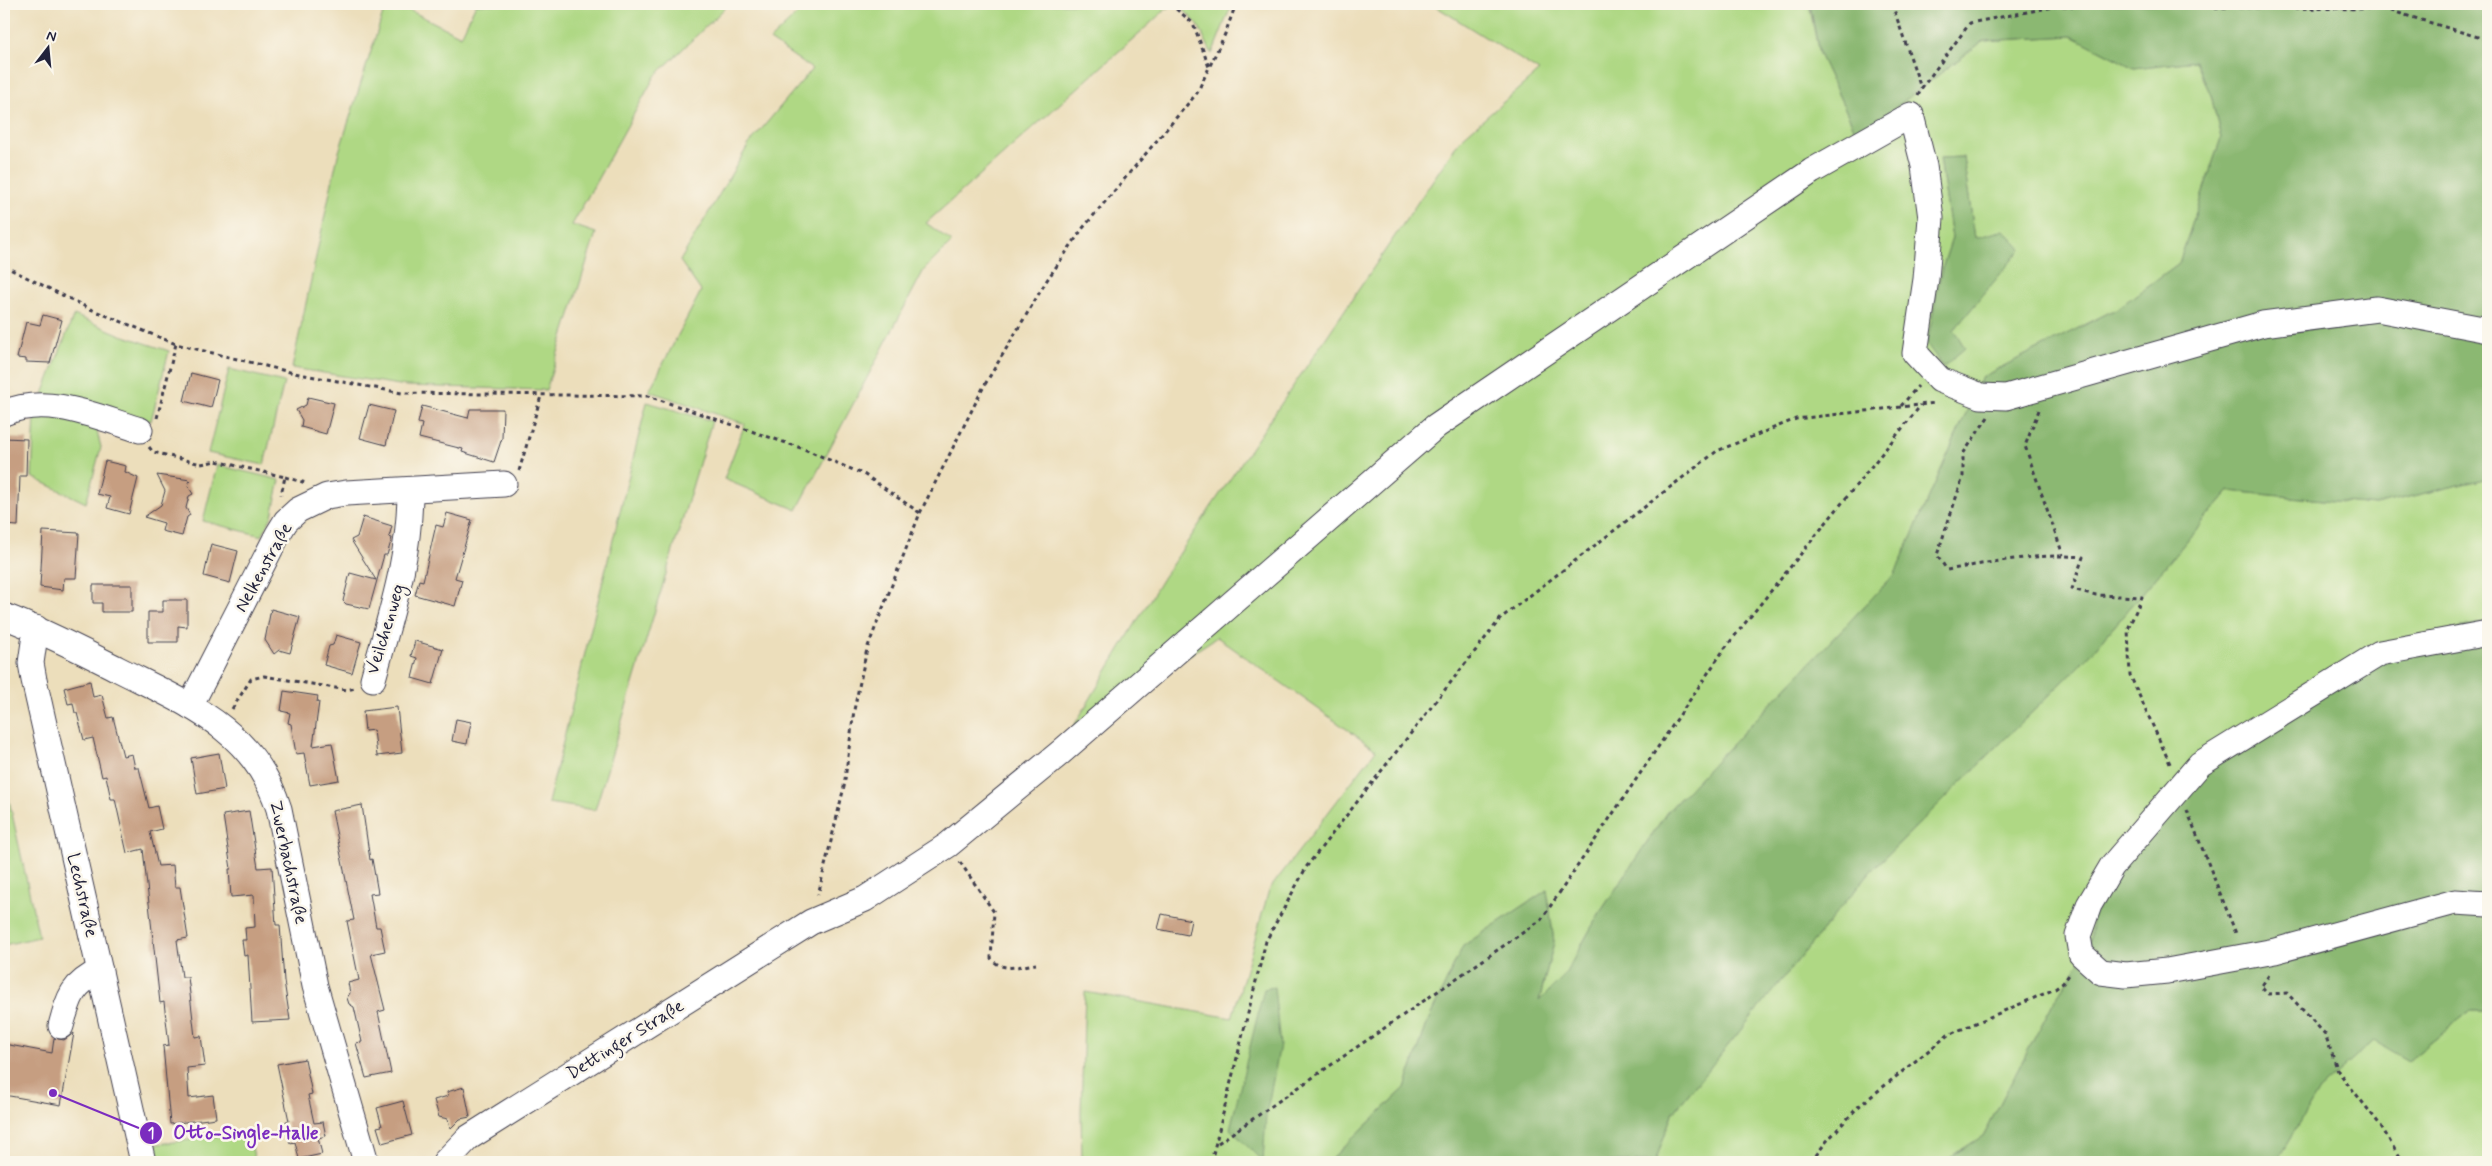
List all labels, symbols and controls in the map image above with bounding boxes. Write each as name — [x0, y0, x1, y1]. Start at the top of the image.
north arrow — [22, 22, 72, 72]
text: N — [44, 27, 58, 46]
street label: Nelkenstraße — [229, 518, 298, 617]
street label: Veilchenweg — [361, 581, 412, 678]
street label: Zwerbachstraße — [263, 798, 313, 926]
street label: Lechstraße — [61, 851, 103, 940]
street label: Dettinger Straße — [562, 994, 690, 1087]
callout: Otto-Single-Halle — [138, 1116, 328, 1150]
text: Otto-Single-Halle — [173, 1121, 319, 1149]
text: 1 — [148, 1124, 154, 1144]

